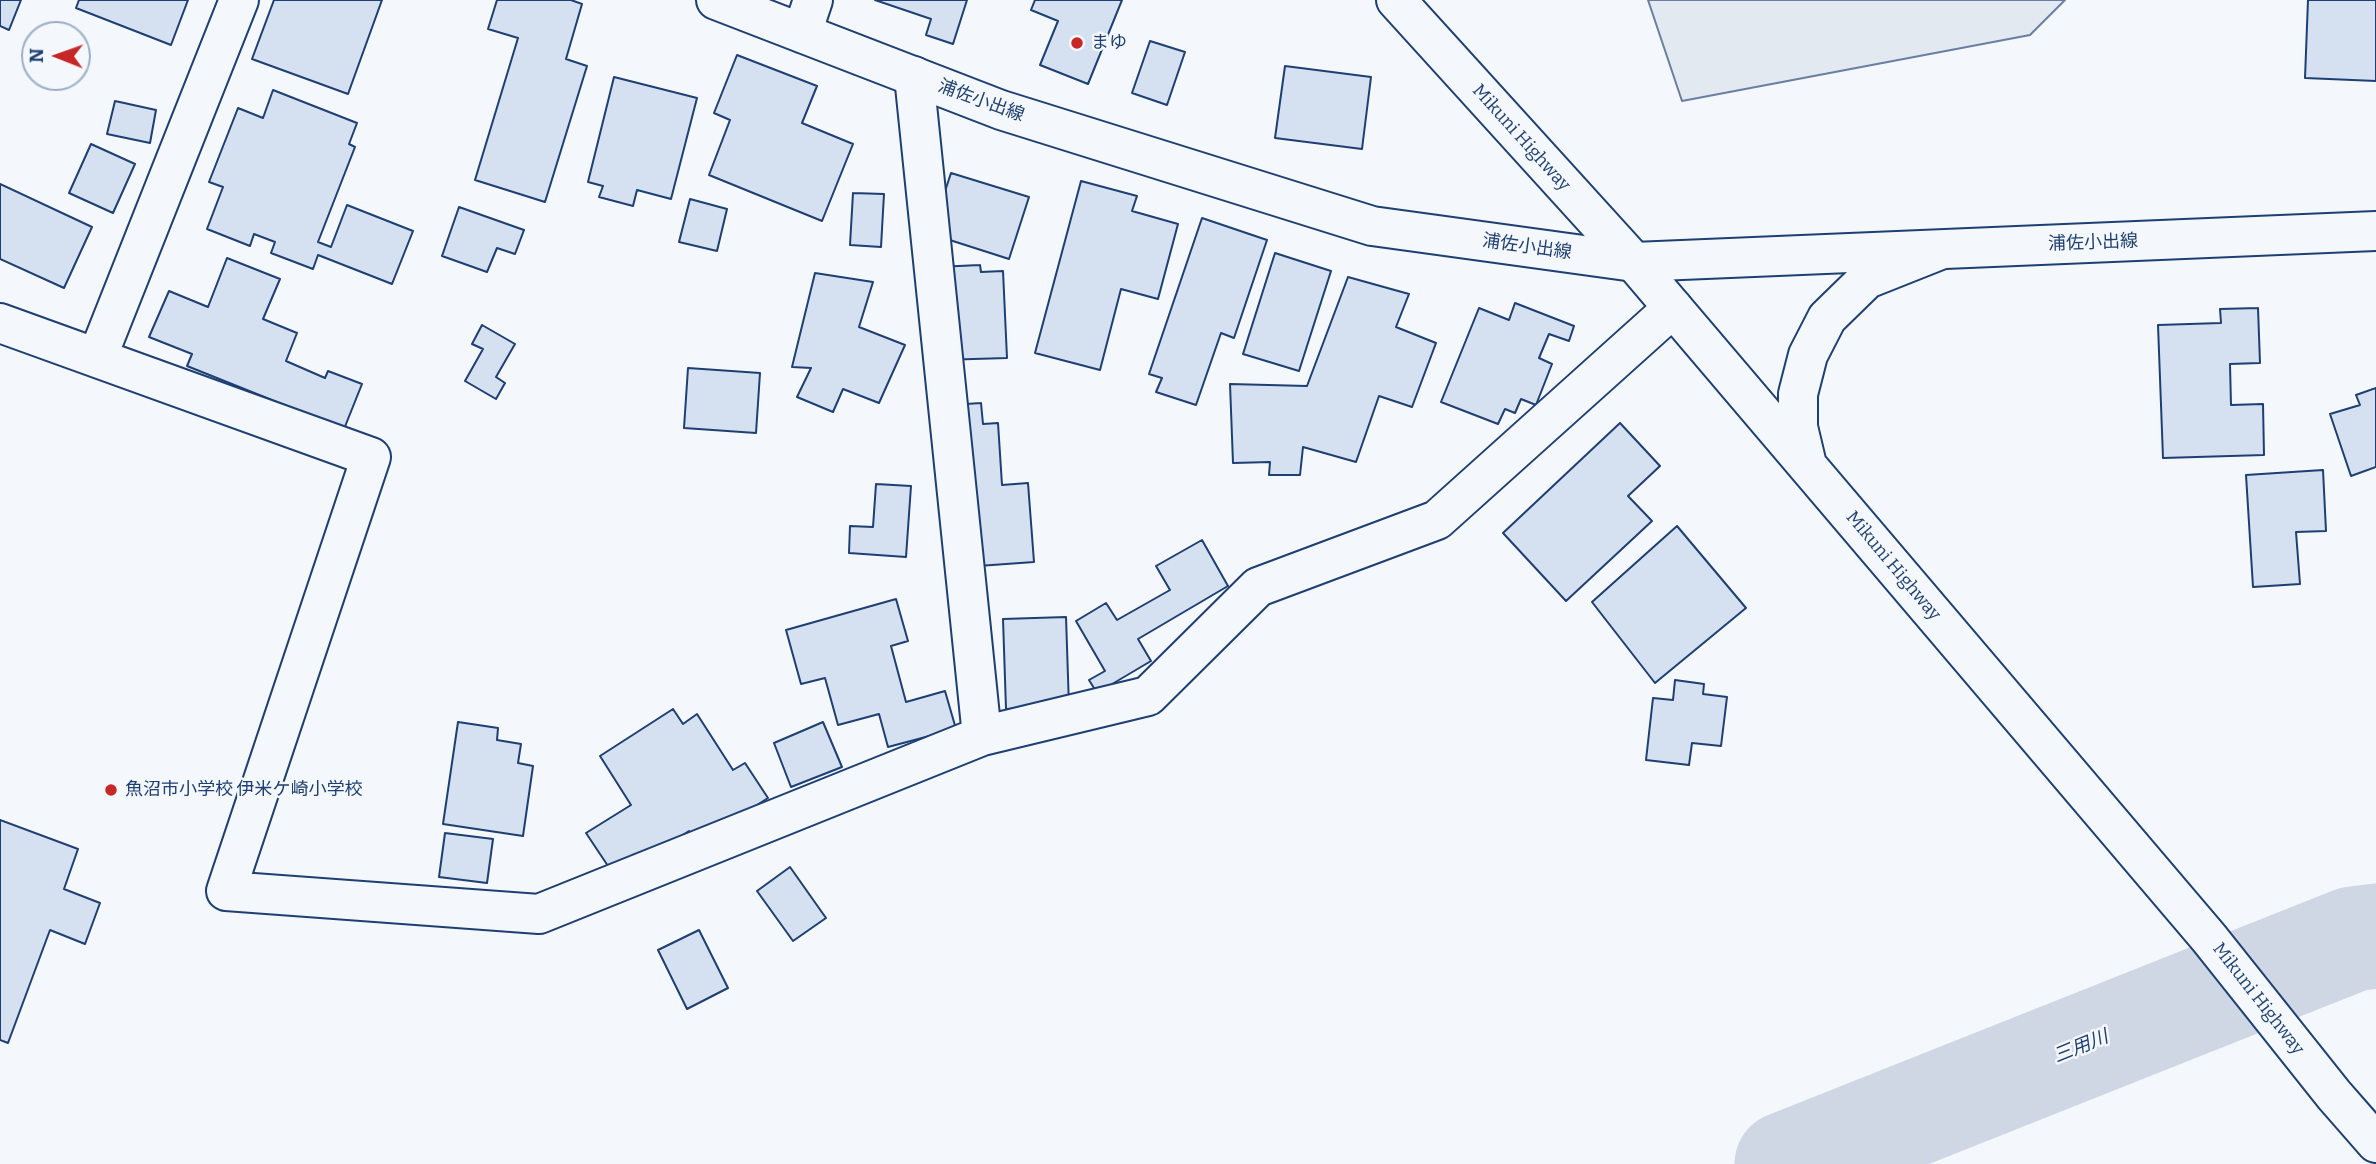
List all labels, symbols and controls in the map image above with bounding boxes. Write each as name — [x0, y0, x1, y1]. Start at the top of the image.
north arrow — [21, 21, 91, 91]
place label: まゆ — [1091, 32, 1127, 54]
marker: まゆ — [1069, 35, 1085, 51]
text: N — [25, 48, 48, 63]
street label: 浦佐小出線 — [935, 75, 1027, 127]
street label: Mikuni Highway — [1467, 80, 1575, 196]
street label: 浦佐小出線 — [1481, 230, 1573, 264]
street label: 浦佐小出線 — [2048, 231, 2138, 255]
street label: Mikuni Highway — [1841, 507, 1945, 625]
place label: 魚沼市小学校 伊米ケ崎小学校 — [125, 779, 363, 801]
marker: 魚沼市小学校 伊米ケ崎小学校 — [103, 782, 119, 798]
street label: Mikuni Highway — [2208, 939, 2308, 1059]
water label: 三用川 — [2050, 1026, 2112, 1068]

